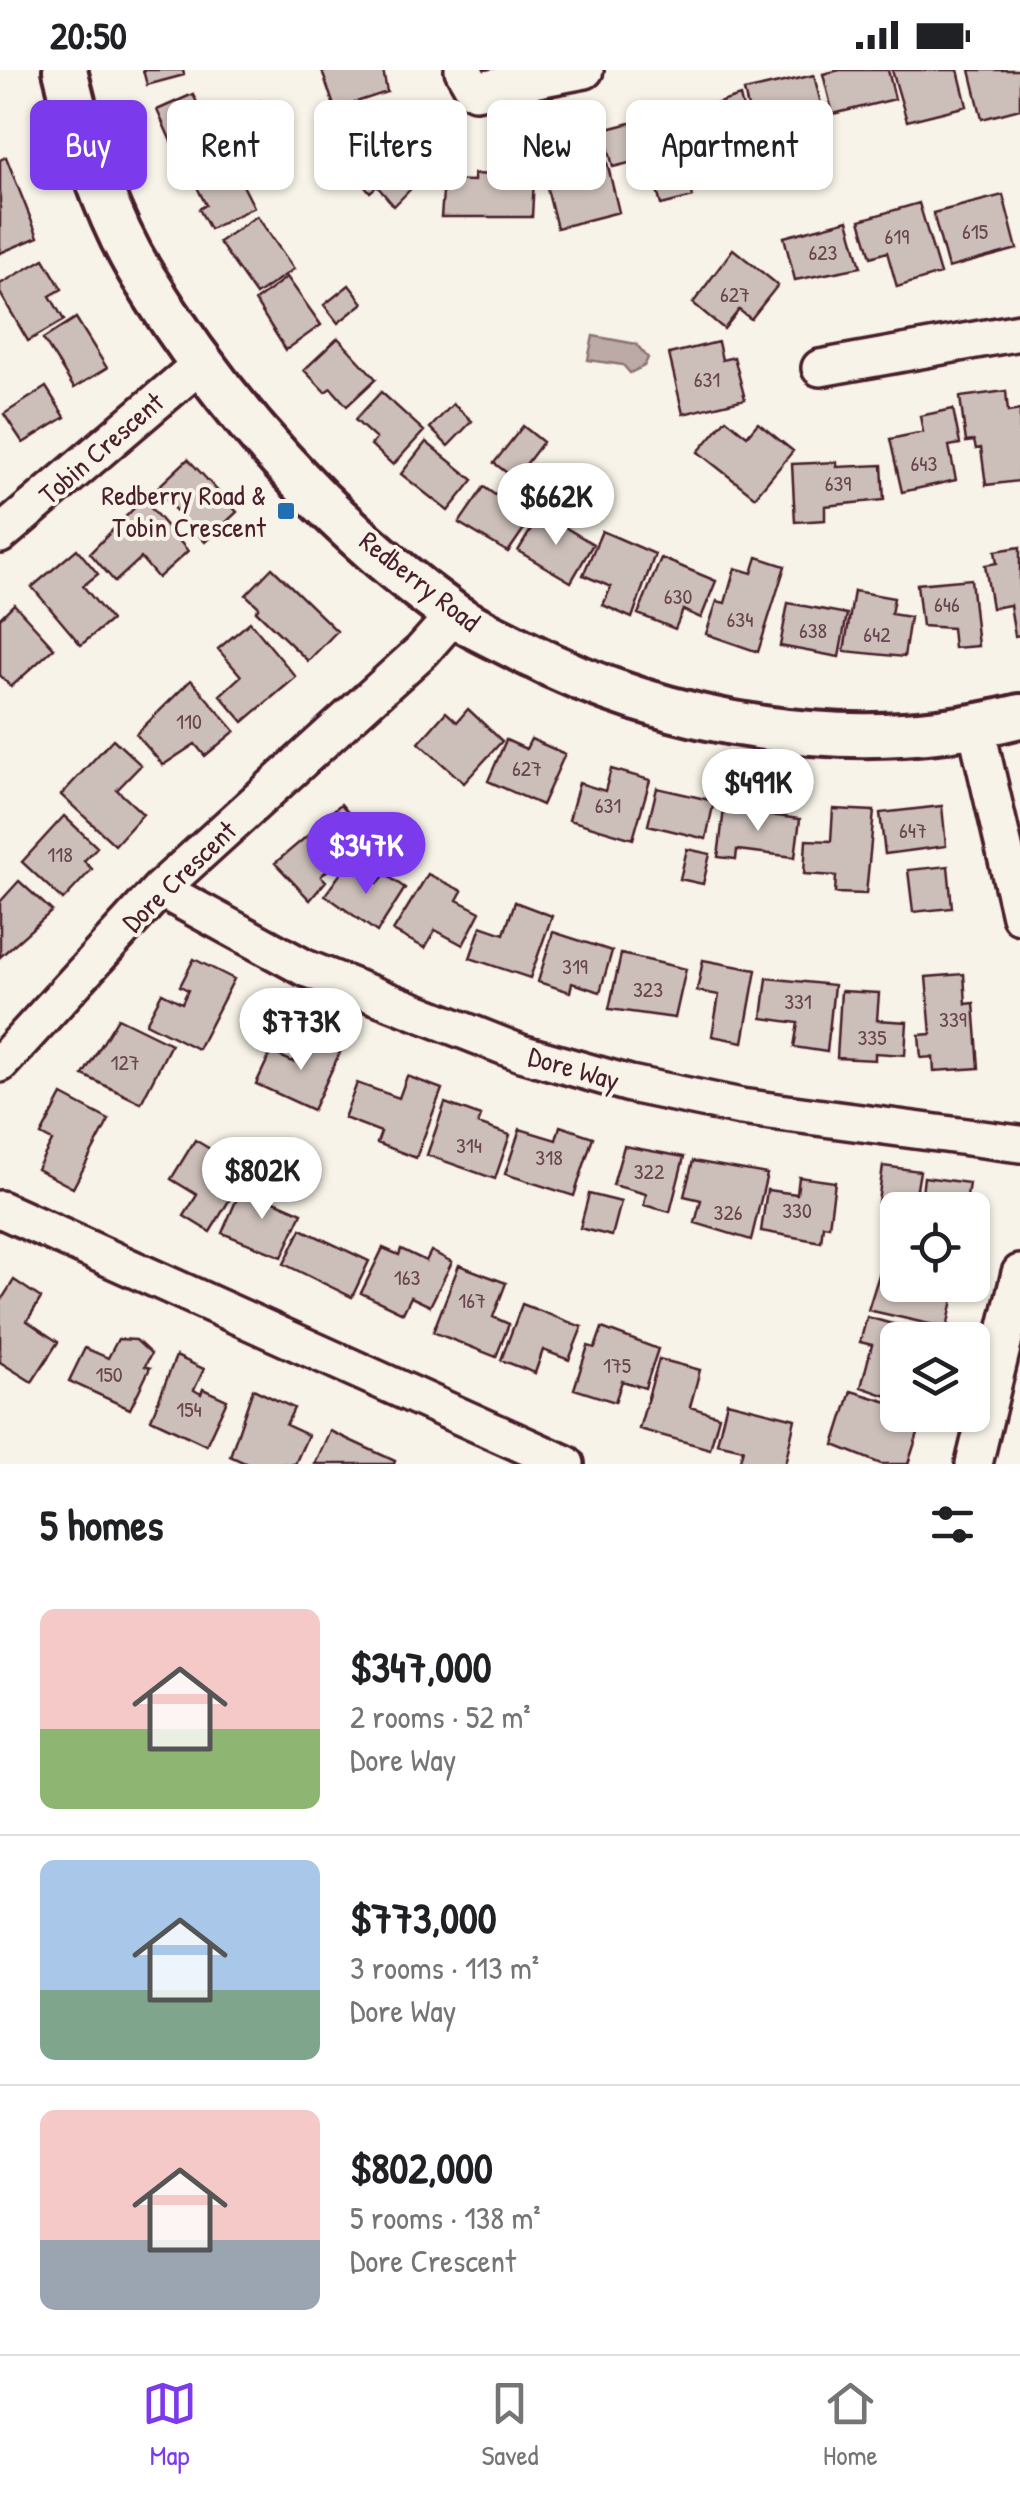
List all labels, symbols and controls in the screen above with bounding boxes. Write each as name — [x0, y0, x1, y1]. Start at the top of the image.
text: 20:50 — [50, 9, 127, 61]
chip: Buy — [30, 100, 147, 190]
chip: Rent — [167, 100, 294, 190]
chip: Filters — [314, 100, 467, 190]
chip: New — [487, 100, 606, 190]
chip: Apartment — [626, 100, 833, 190]
house number: 615 — [962, 216, 988, 246]
house number: 619 — [885, 221, 909, 251]
house number: 623 — [809, 237, 838, 267]
house number: 627 — [720, 279, 750, 309]
house number: 631 — [694, 364, 720, 394]
street label: Tobin Crescent — [31, 383, 172, 513]
house number: 643 — [911, 448, 938, 478]
pin: $662K — [486, 463, 626, 548]
house number: 639 — [825, 468, 851, 498]
text: $662K — [519, 474, 593, 517]
place label: Redberry Road & Tobin Crescent — [102, 476, 266, 546]
marker: Redberry Road & Tobin Crescent — [275, 500, 297, 522]
street label: Redberry Road — [352, 522, 488, 640]
house number: 630 — [664, 581, 692, 611]
house number: 646 — [934, 589, 960, 619]
house number: 634 — [727, 604, 753, 634]
house number: 638 — [799, 615, 827, 645]
house number: 642 — [863, 619, 891, 649]
house number: 110 — [176, 706, 202, 736]
pin: $491K — [688, 749, 828, 834]
house number: 627 — [512, 753, 542, 783]
text: $491K — [724, 760, 792, 803]
house number: 631 — [595, 790, 621, 820]
street label: Dore Crescent — [114, 812, 245, 940]
pin: $347K — [296, 812, 436, 897]
house number: 647 — [899, 815, 927, 845]
text: $347K — [328, 823, 404, 866]
house number: 118 — [47, 839, 73, 869]
house number: 319 — [562, 951, 588, 981]
house number: 323 — [633, 974, 663, 1004]
house number: 331 — [784, 986, 812, 1016]
pin: $773K — [231, 988, 371, 1073]
text: $773K — [262, 999, 340, 1042]
house number: 339 — [939, 1004, 967, 1034]
house number: 335 — [857, 1022, 887, 1052]
street label: Dore Way — [524, 1037, 624, 1099]
house number: 127 — [110, 1047, 140, 1077]
house number: 314 — [456, 1130, 482, 1160]
pin: $802K — [192, 1137, 332, 1222]
house number: 318 — [535, 1142, 563, 1172]
text: $802K — [224, 1148, 300, 1191]
house number: 322 — [634, 1156, 665, 1186]
map controls — [880, 1192, 990, 1432]
button: locate — [880, 1192, 990, 1302]
house number: 330 — [782, 1195, 812, 1225]
house number: 326 — [714, 1197, 743, 1227]
house number: 163 — [394, 1262, 420, 1292]
house number: 167 — [458, 1285, 486, 1315]
button: layers — [880, 1322, 990, 1432]
house number: 175 — [603, 1350, 631, 1380]
house number: 150 — [95, 1359, 123, 1389]
house number: 154 — [176, 1394, 202, 1424]
text: 5 homes — [40, 1496, 163, 1553]
icon: filters — [925, 1497, 980, 1552]
text: $347,000 — [350, 1638, 492, 1695]
icon: home — [120, 1649, 240, 1769]
text: 2 rooms · 52 m² — [350, 1695, 531, 1738]
text: Dore Way — [350, 1738, 456, 1781]
text: $773,000 — [350, 1889, 497, 1946]
icon: home — [120, 1900, 240, 2020]
text: 3 rooms · 113 m² — [350, 1946, 539, 1989]
text: Dore Way — [350, 1989, 456, 2032]
text: $802,000 — [350, 2139, 493, 2196]
icon: home — [120, 2150, 240, 2270]
text: 5 rooms · 138 m² — [350, 2196, 541, 2239]
text: Dore Crescent — [350, 2239, 516, 2282]
tab: Map — [142, 2376, 197, 2474]
tab: Saved — [481, 2376, 539, 2474]
tab: Home — [823, 2376, 878, 2474]

